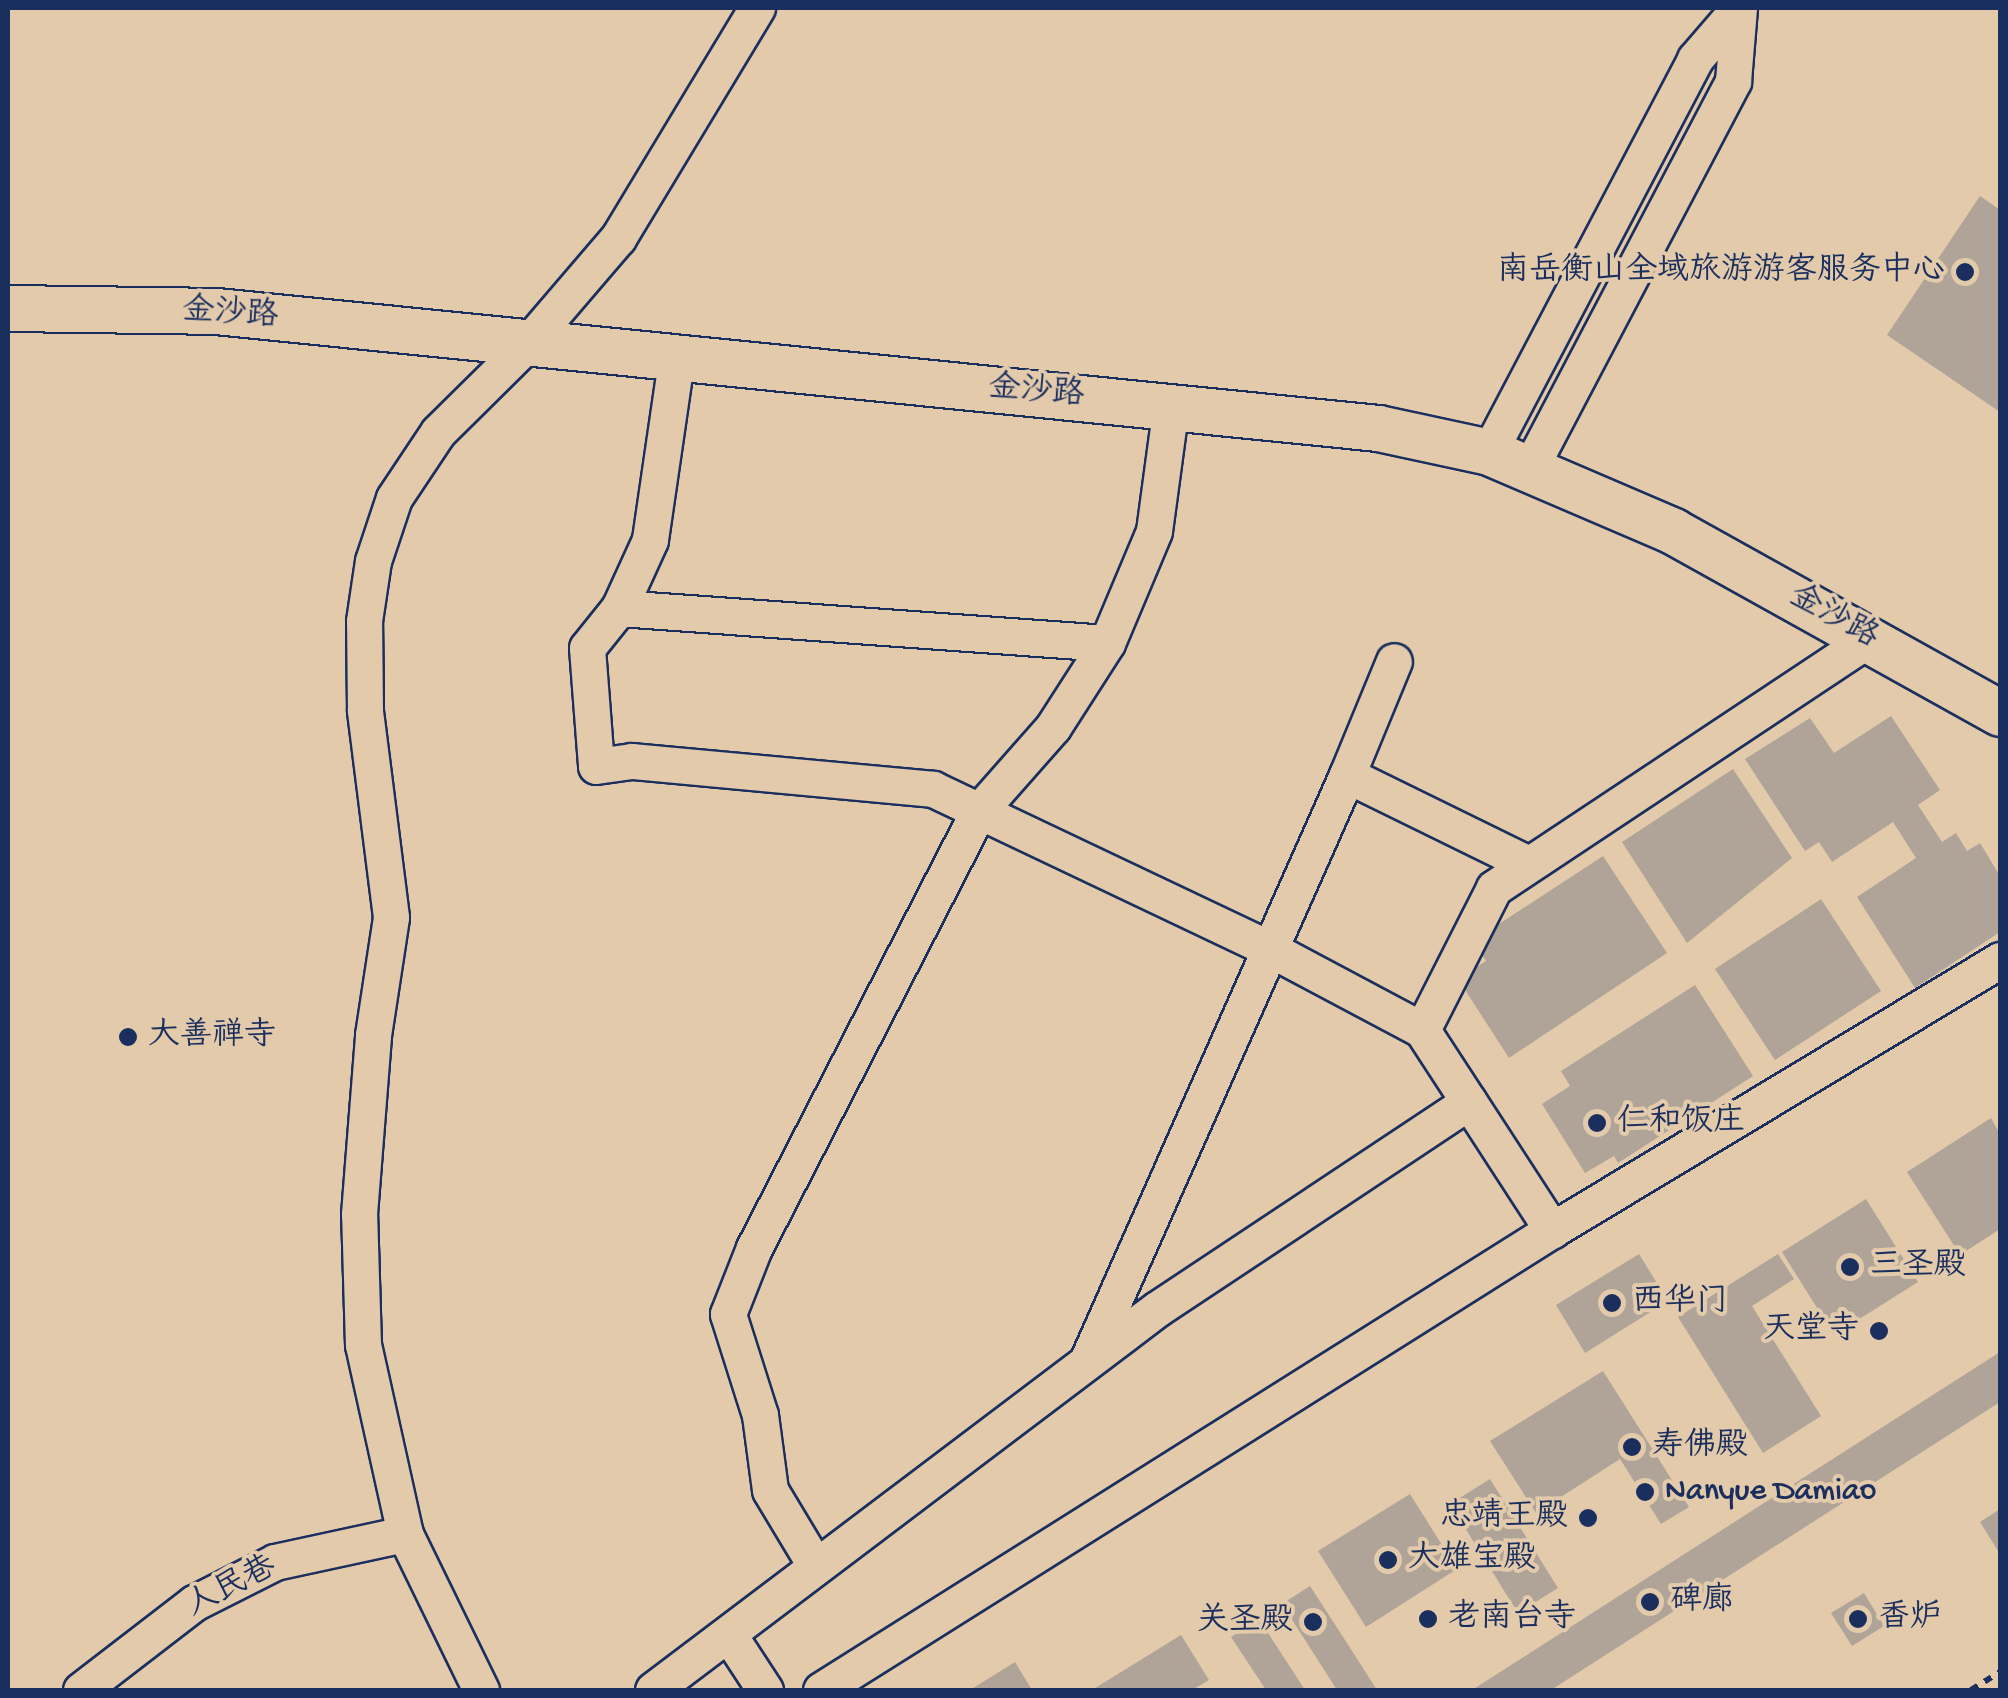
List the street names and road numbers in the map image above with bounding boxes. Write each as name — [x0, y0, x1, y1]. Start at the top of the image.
street label: 金沙路 — [181, 292, 279, 338]
street label: 金沙路 — [987, 370, 1085, 416]
street label: 金沙路 — [1782, 578, 1884, 658]
street label: 人民巷 — [181, 1549, 283, 1627]

